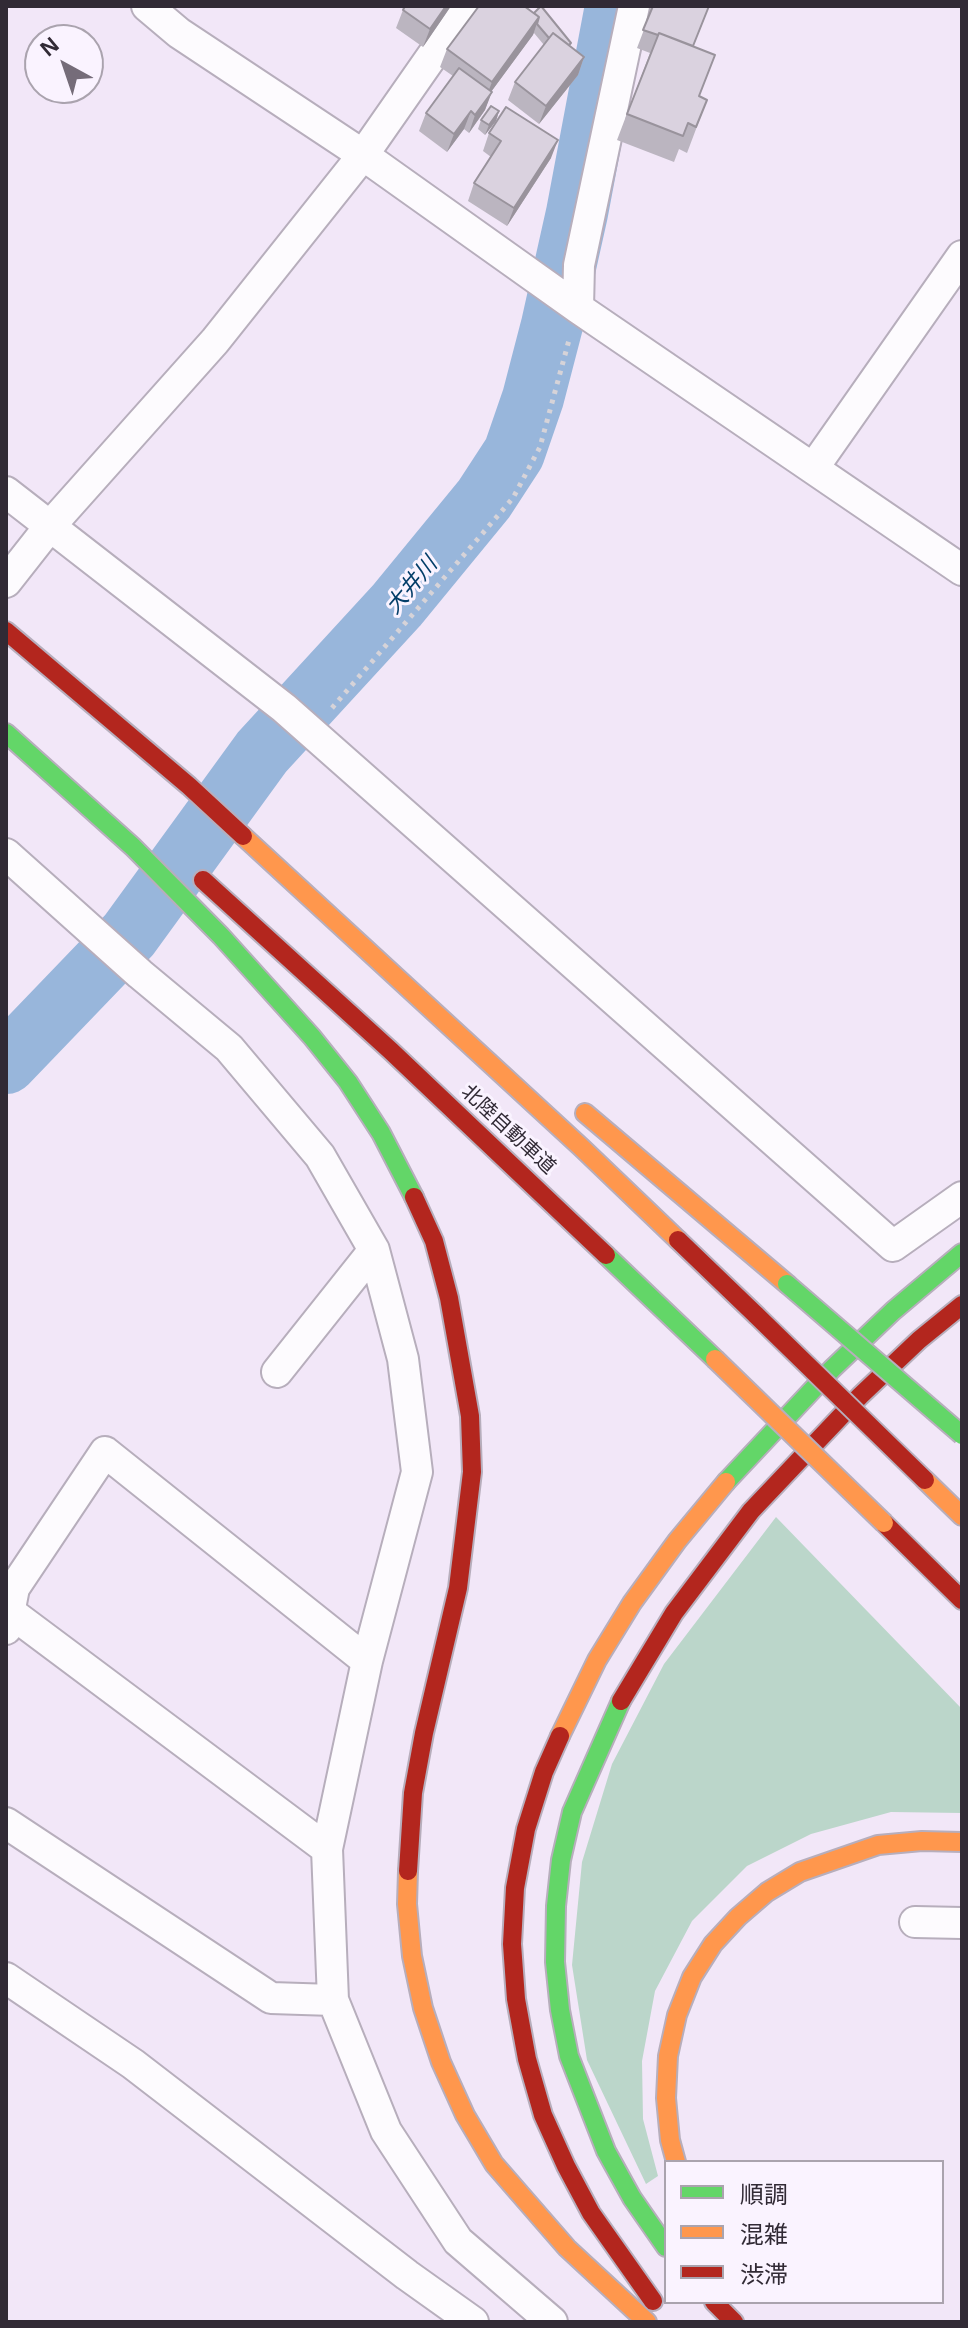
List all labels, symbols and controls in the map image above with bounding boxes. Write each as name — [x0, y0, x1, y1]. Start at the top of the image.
north arrow — [24, 24, 104, 104]
text: N — [35, 32, 64, 61]
water label: 大井川 — [381, 552, 443, 620]
street label: 北陸自動車道 — [456, 1080, 560, 1180]
legend — [664, 2160, 944, 2304]
text: 順調 — [740, 2181, 788, 2208]
text: 混雑 — [740, 2221, 788, 2248]
text: 渋滞 — [740, 2261, 788, 2288]

